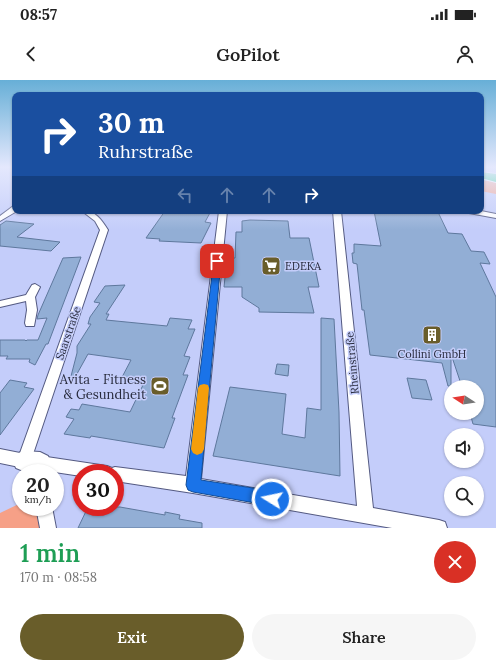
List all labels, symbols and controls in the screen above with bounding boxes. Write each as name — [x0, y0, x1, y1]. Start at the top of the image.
text: 08:57 — [20, 5, 57, 24]
icon: back — [20, 43, 42, 65]
text: GoPilot — [216, 43, 280, 66]
icon: person — [454, 43, 476, 65]
text: 30 m — [98, 105, 165, 141]
icon: right — [32, 108, 84, 160]
text: Ruhrstraße — [98, 140, 193, 163]
icon: left — [174, 184, 196, 206]
icon: ahead — [216, 184, 238, 206]
icon: ahead — [258, 184, 280, 206]
icon: right — [300, 184, 322, 206]
pin — [200, 244, 234, 278]
icon: arrive — [206, 250, 228, 272]
supermarket icon: EDEKA — [260, 255, 282, 277]
place label: EDEKA — [285, 259, 322, 273]
street label: Saarstraße — [52, 304, 84, 362]
building icon: Collini GmbH — [421, 324, 443, 346]
street label: Rheinstraße — [342, 331, 362, 395]
place label: Collini GmbH — [398, 347, 466, 361]
place label: Avita - Fitness & Gesundheit — [59, 371, 146, 403]
sports icon: Avita - Fitness & Gesundheit — [149, 375, 171, 397]
north arrow — [444, 380, 484, 420]
map controls — [444, 380, 484, 516]
button: sound — [444, 428, 484, 468]
speed limit sign: 30 — [72, 464, 124, 516]
text: 20 — [26, 472, 50, 497]
button: search — [444, 476, 484, 516]
position arrow — [251, 478, 293, 520]
text: km/h — [24, 493, 52, 506]
text: 1 min — [20, 538, 80, 569]
button: close — [434, 541, 476, 583]
text: 170 m · 08:58 — [20, 569, 97, 586]
button: Exit — [20, 614, 244, 660]
button: Share — [252, 614, 476, 660]

